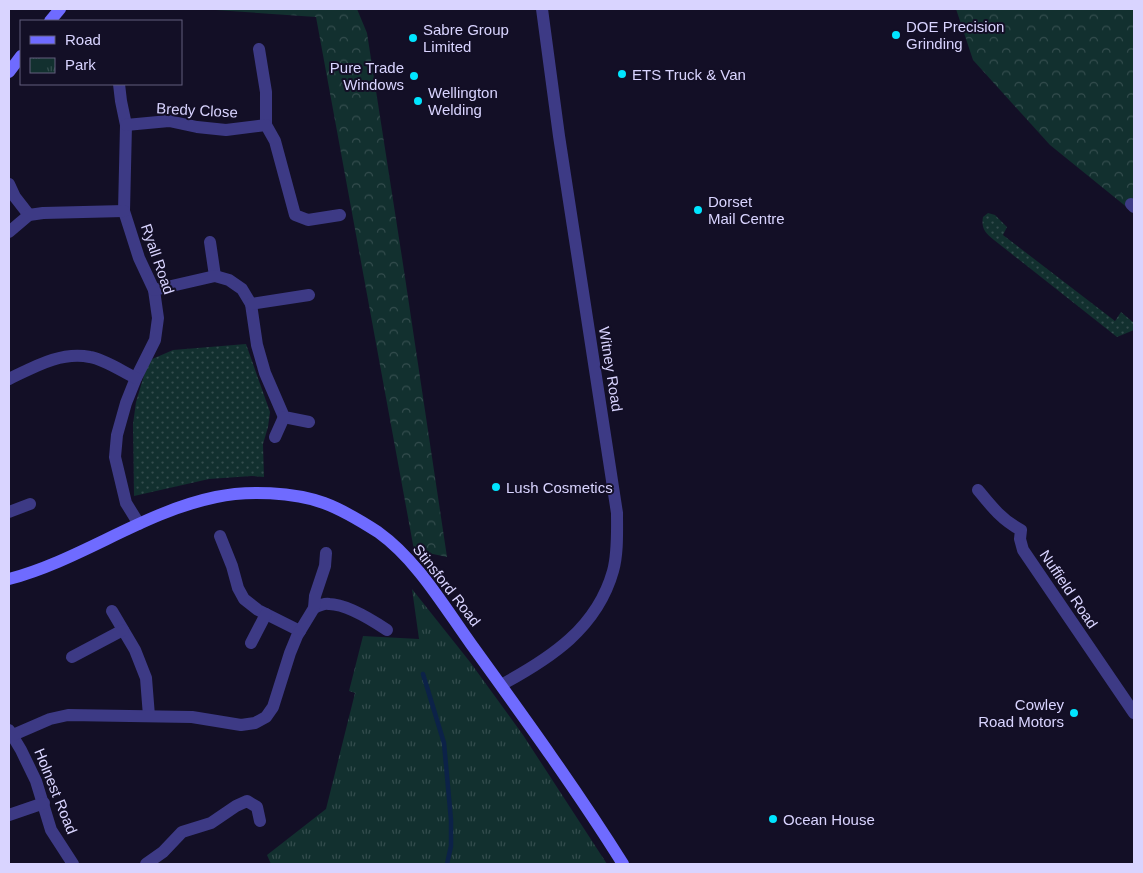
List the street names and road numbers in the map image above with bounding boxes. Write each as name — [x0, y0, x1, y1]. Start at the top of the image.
street label: Bredy Close — [156, 99, 238, 121]
street label: Ryall Road — [138, 222, 178, 296]
street label: Witney Road — [596, 325, 626, 413]
street label: Stinsford Road — [410, 541, 484, 629]
street label: Nuffield Road — [1037, 547, 1101, 631]
street label: Holnest Road — [31, 746, 81, 836]

